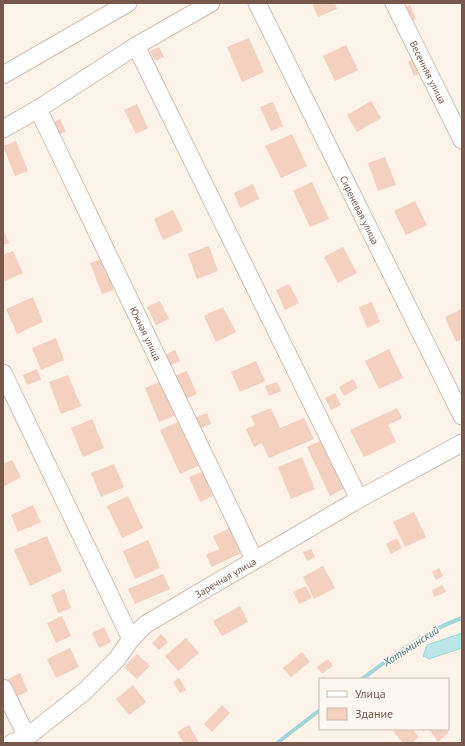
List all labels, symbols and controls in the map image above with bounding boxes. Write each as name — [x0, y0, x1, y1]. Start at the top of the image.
street label: Весенняя улица — [407, 38, 449, 106]
street label: Сиреневая улица — [337, 173, 382, 246]
street label: Южная улица — [127, 304, 164, 363]
street label: Заречная улица — [192, 554, 258, 601]
water label: Хотьминский — [379, 622, 442, 670]
legend — [319, 678, 449, 730]
text: Улица — [355, 686, 386, 701]
text: Здание — [355, 706, 393, 721]

